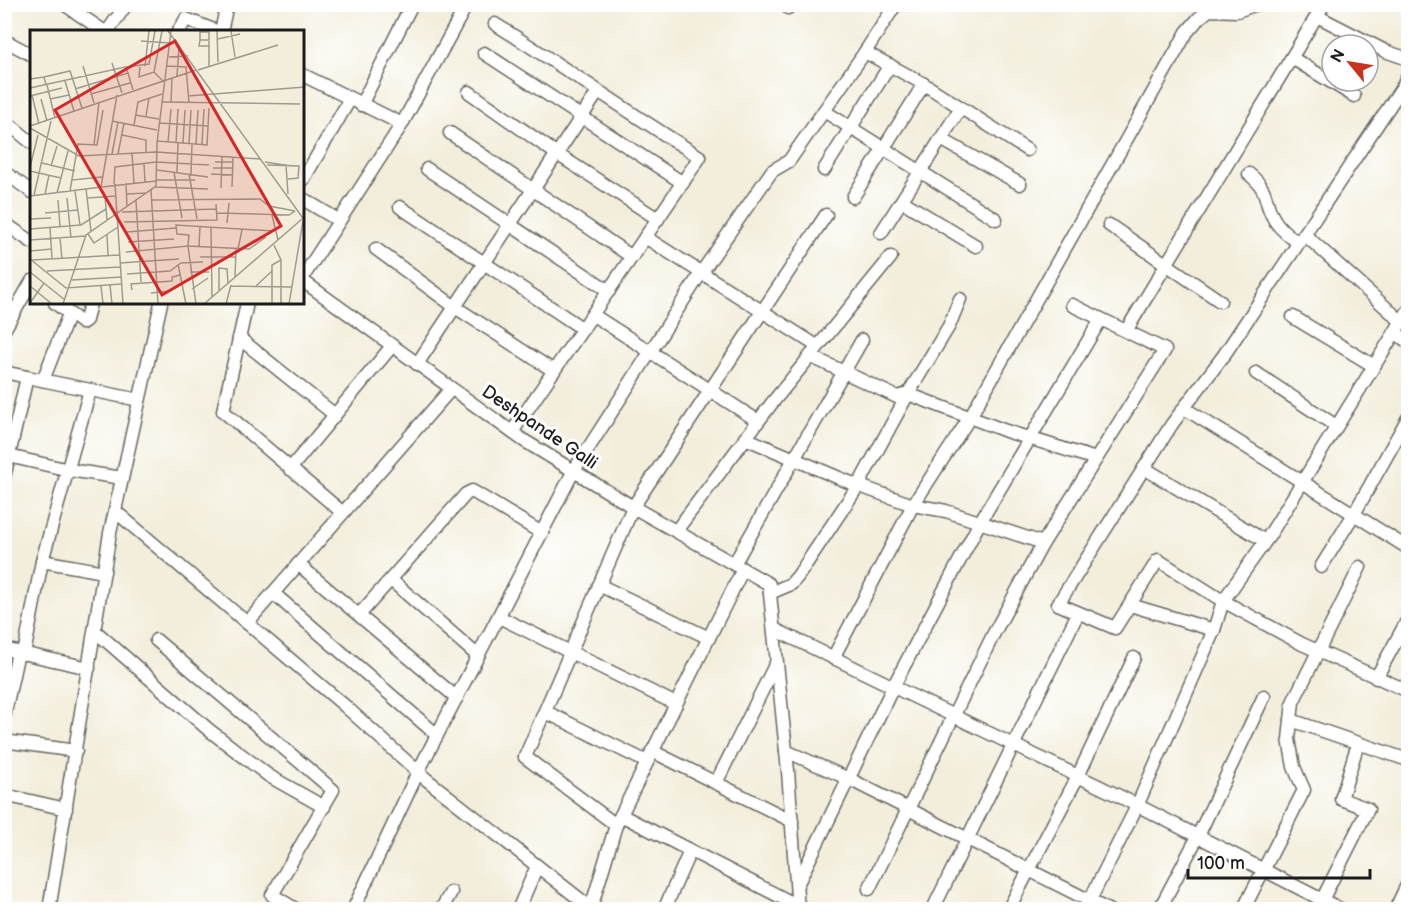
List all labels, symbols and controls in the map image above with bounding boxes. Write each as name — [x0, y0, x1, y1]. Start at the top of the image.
inset map — [30, 30, 304, 304]
north arrow — [1320, 33, 1380, 93]
text: N — [1327, 46, 1350, 66]
street label: Deshpande Galli — [478, 381, 602, 474]
scale bar — [1188, 842, 1370, 880]
text: 100 m — [1197, 853, 1245, 874]

